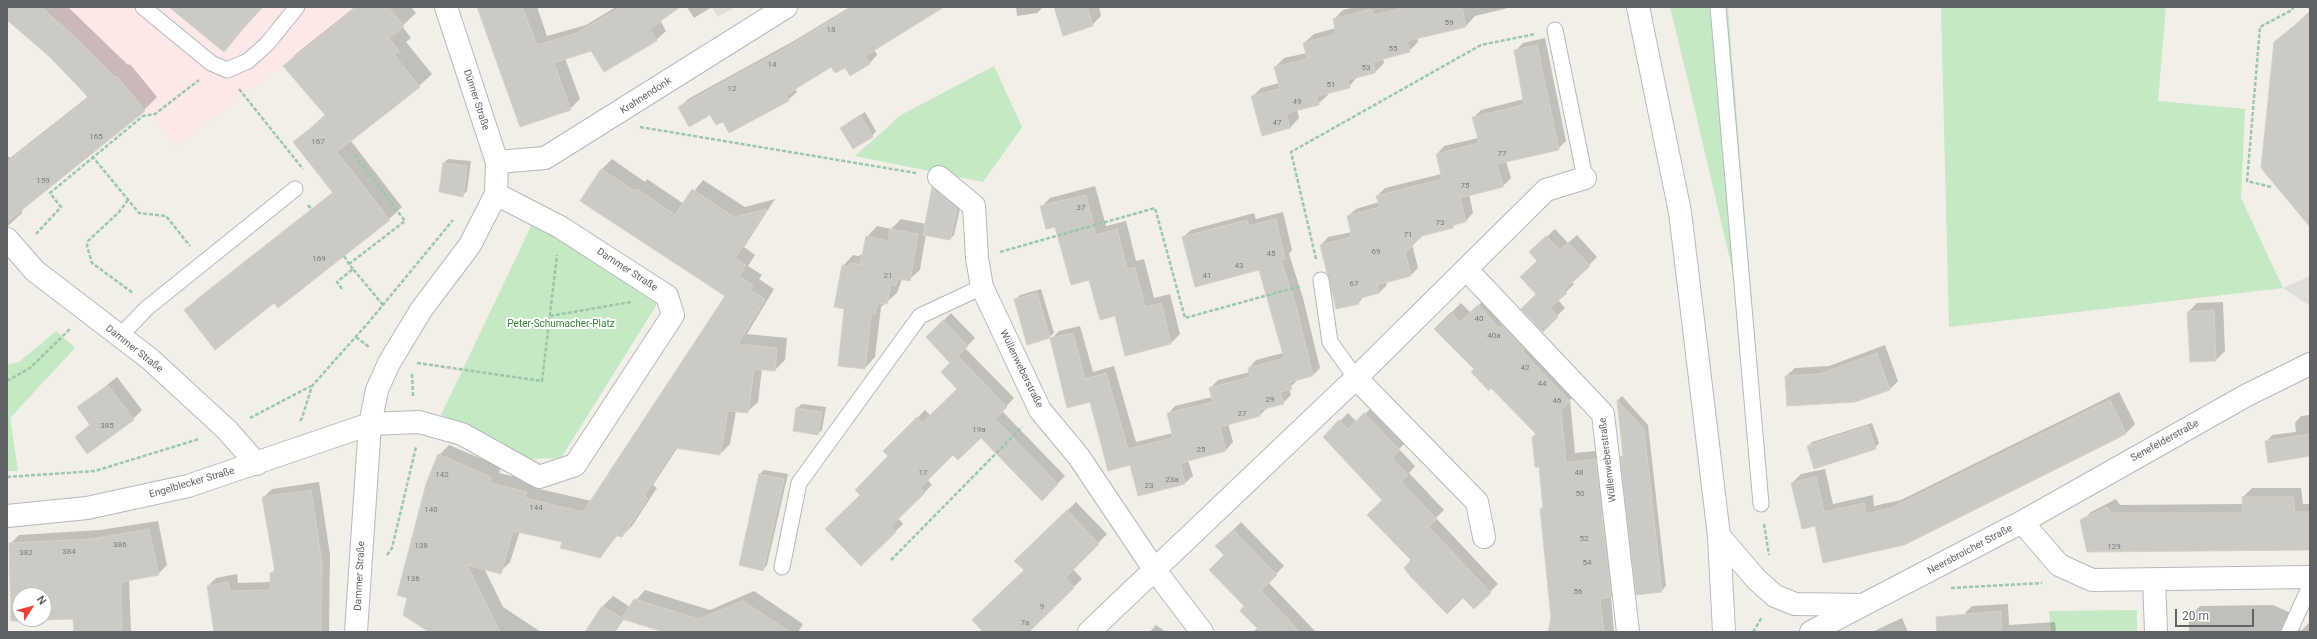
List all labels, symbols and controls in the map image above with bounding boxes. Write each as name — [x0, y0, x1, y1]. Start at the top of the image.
house number: 59 — [1445, 18, 1453, 28]
house number: 18 — [827, 25, 835, 35]
house number: 55 — [1389, 44, 1397, 54]
house number: 14 — [768, 60, 776, 70]
house number: 53 — [1362, 63, 1370, 73]
street label: Dünner Straße — [461, 68, 491, 132]
street label: Krahnendonk — [618, 75, 674, 117]
house number: 51 — [1327, 80, 1335, 90]
house number: 12 — [728, 84, 736, 94]
house number: 49 — [1293, 97, 1301, 107]
house number: 47 — [1273, 118, 1281, 128]
house number: 165 — [89, 132, 103, 142]
house number: 167 — [311, 137, 325, 147]
house number: 77 — [1498, 149, 1506, 159]
house number: 159 — [36, 176, 50, 186]
house number: 75 — [1461, 181, 1469, 191]
house number: 37 — [1077, 203, 1085, 213]
house number: 73 — [1436, 218, 1444, 228]
house number: 71 — [1404, 230, 1412, 240]
street label: Dammer Straße — [594, 246, 660, 294]
house number: 69 — [1372, 247, 1380, 257]
house number: 45 — [1267, 249, 1275, 259]
house number: 169 — [312, 254, 326, 264]
house number: 43 — [1235, 261, 1243, 271]
house number: 21 — [884, 271, 892, 281]
house number: 41 — [1203, 271, 1211, 281]
house number: 67 — [1350, 279, 1358, 289]
house number: 40 — [1475, 314, 1483, 324]
park label: Peter-Schumacher-Platz — [507, 318, 615, 330]
street label: Dammer Straße — [103, 323, 165, 375]
street label: Wüllenweberstraße — [997, 328, 1045, 410]
house number: 40a — [1487, 331, 1501, 341]
house number: 42 — [1521, 363, 1529, 373]
house number: 44 — [1538, 379, 1546, 389]
house number: 29 — [1266, 395, 1274, 405]
house number: 46 — [1553, 396, 1561, 406]
house number: 27 — [1238, 409, 1246, 419]
street label: Wüllenweberstraße — [1597, 417, 1619, 503]
street label: Senefelderstraße — [2129, 417, 2201, 465]
house number: 385 — [100, 421, 114, 431]
house number: 19a — [972, 425, 986, 435]
house number: 25 — [1197, 445, 1205, 455]
street label: Engelblecker Straße — [148, 465, 236, 501]
house number: 17 — [919, 468, 927, 478]
house number: 48 — [1575, 468, 1583, 478]
house number: 142 — [435, 470, 449, 480]
house number: 23a — [1165, 475, 1179, 485]
house number: 23 — [1145, 481, 1153, 491]
house number: 50 — [1576, 489, 1584, 499]
house number: 144 — [529, 503, 543, 513]
house number: 140 — [424, 505, 438, 515]
street label: Neersbroicher Straße — [1926, 523, 2014, 577]
house number: 52 — [1580, 534, 1588, 544]
house number: 386 — [113, 540, 127, 550]
street label: Dammer Straße — [352, 541, 368, 611]
house number: 138 — [414, 541, 428, 551]
house number: 129 — [2107, 542, 2121, 552]
house number: 384 — [62, 547, 76, 557]
house number: 382 — [19, 548, 33, 558]
house number: 54 — [1583, 558, 1591, 568]
house number: 136 — [406, 574, 420, 584]
north arrow — [12, 587, 52, 627]
house number: 56 — [1574, 587, 1582, 597]
text: N — [34, 593, 49, 607]
scale bar — [2177, 601, 2256, 627]
house number: 9 — [1040, 602, 1044, 612]
text: 20 m — [2182, 609, 2209, 623]
house number: 7a — [1021, 618, 1029, 628]

